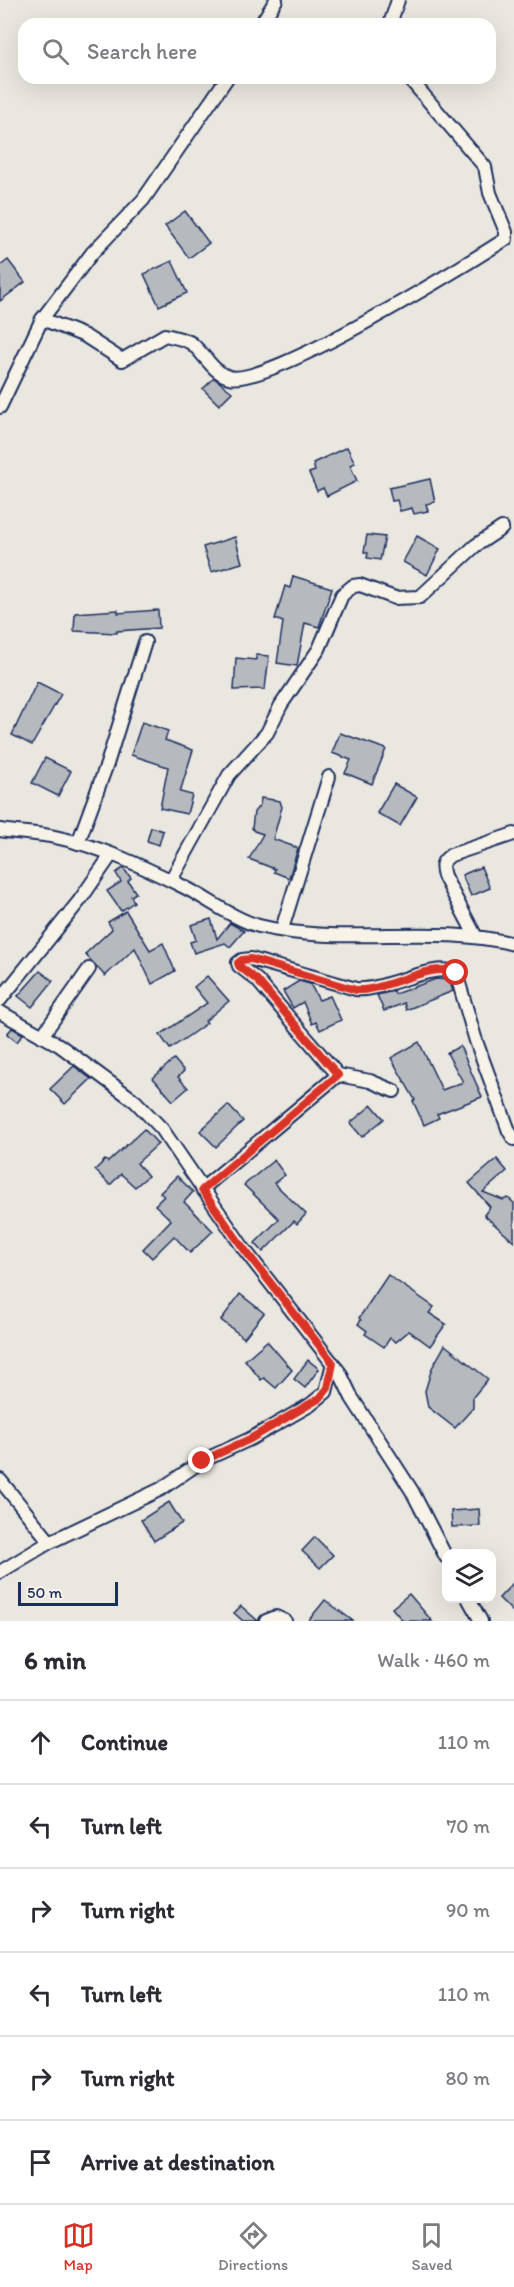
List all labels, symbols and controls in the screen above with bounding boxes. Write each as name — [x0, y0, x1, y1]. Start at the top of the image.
search box — [18, 18, 496, 84]
icon: search — [39, 35, 72, 68]
text: Search here — [87, 38, 197, 65]
route start — [442, 959, 468, 985]
route end — [188, 1447, 214, 1473]
map controls — [442, 1549, 496, 1603]
button: layers — [442, 1549, 496, 1603]
scale bar — [18, 1579, 118, 1606]
text: 50 m — [27, 1583, 62, 1602]
text: 6 min — [24, 1644, 86, 1676]
text: Walk · 460 m — [377, 1648, 490, 1672]
icon: ahead — [24, 1726, 57, 1759]
text: Continue — [81, 1729, 168, 1756]
text: 110 m — [438, 1730, 490, 1754]
icon: left — [24, 1810, 57, 1843]
text: Turn left — [81, 1813, 162, 1840]
text: 70 m — [446, 1814, 490, 1838]
icon: right — [24, 1894, 57, 1927]
text: Turn right — [81, 1897, 175, 1924]
text: 90 m — [446, 1898, 490, 1922]
icon: left — [24, 1978, 57, 2011]
text: Turn left — [81, 1981, 162, 2008]
text: 110 m — [438, 1982, 490, 2006]
icon: right — [24, 2062, 57, 2095]
text: Turn right — [81, 2065, 175, 2092]
text: 80 m — [445, 2066, 490, 2090]
icon: arrive — [24, 2146, 57, 2179]
text: Arrive at destination — [81, 2149, 275, 2176]
tab: Map — [62, 2219, 95, 2274]
tab: Directions — [218, 2219, 288, 2274]
tab: Saved — [412, 2219, 452, 2274]

